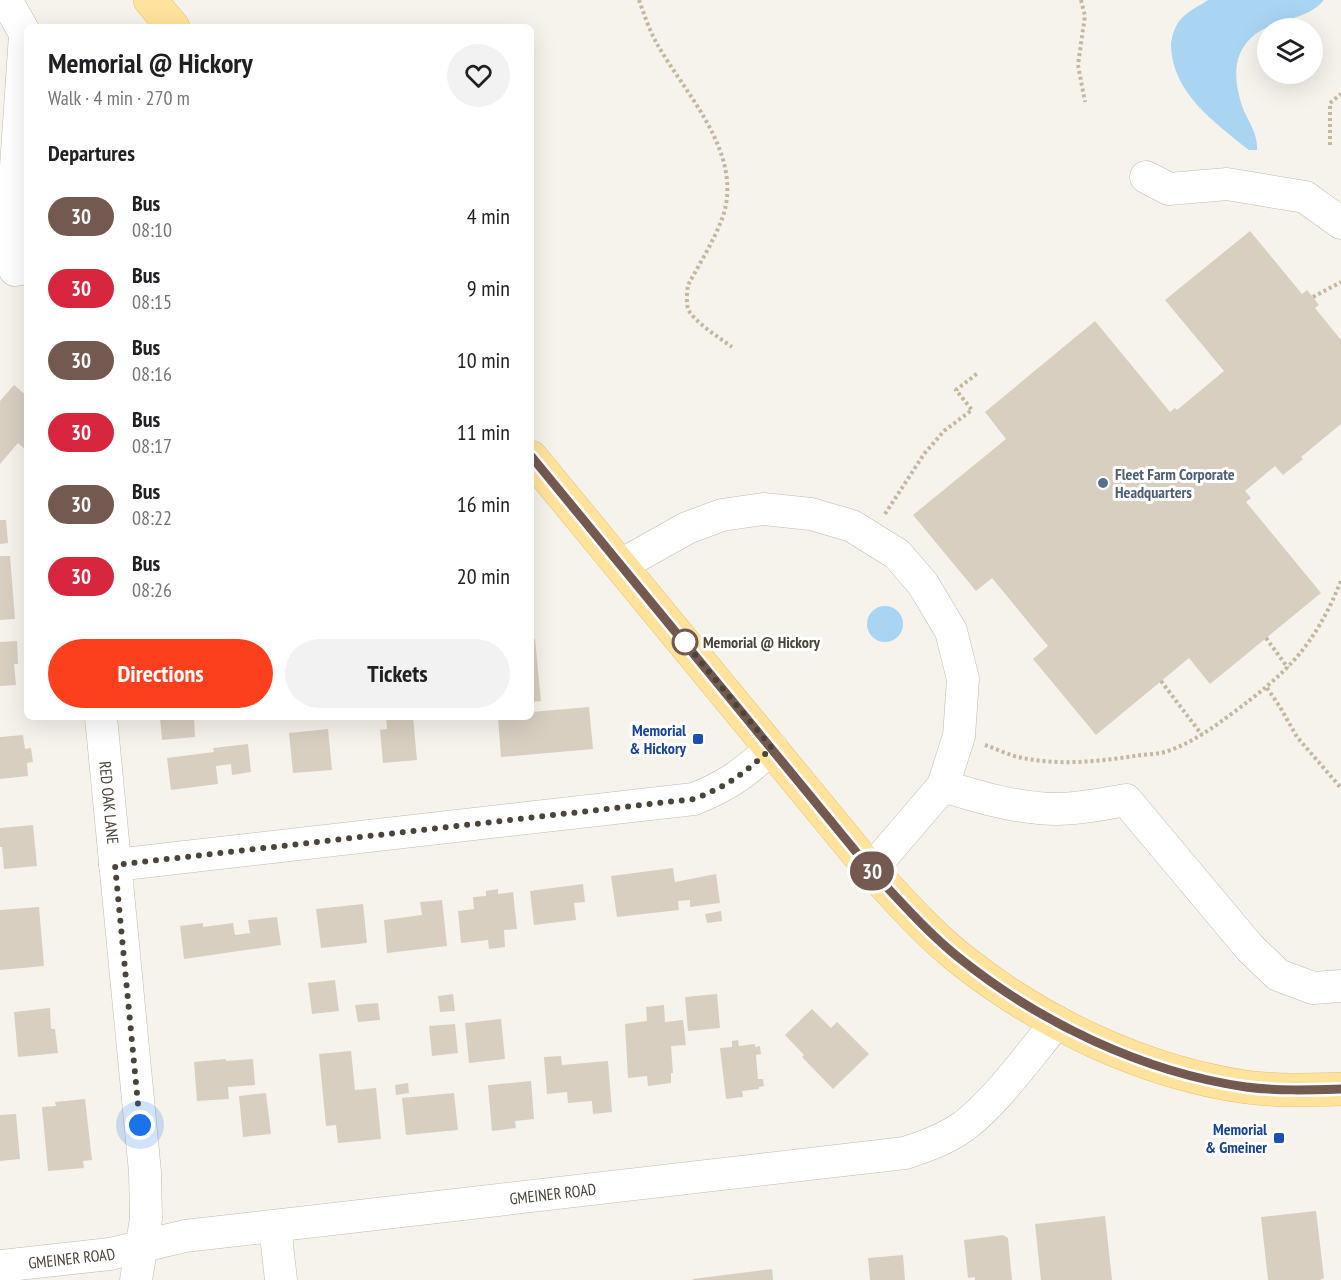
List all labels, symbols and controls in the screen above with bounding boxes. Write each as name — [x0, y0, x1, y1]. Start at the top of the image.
map controls — [1257, 18, 1323, 84]
button: layers — [1257, 18, 1323, 84]
text: Memorial @ Hickory — [48, 44, 253, 81]
button: heart — [447, 44, 510, 107]
text: Walk · 4 min · 270 m — [48, 85, 190, 111]
text: Departures — [48, 139, 135, 167]
text: Bus — [132, 189, 160, 217]
text: 4 min — [467, 202, 510, 230]
text: 30 — [71, 203, 91, 230]
text: 08:10 — [132, 217, 172, 243]
text: Bus — [132, 261, 160, 289]
text: 9 min — [467, 274, 510, 302]
text: 30 — [71, 275, 91, 302]
text: 08:15 — [132, 289, 172, 315]
text: Bus — [132, 333, 160, 361]
text: 10 min — [457, 346, 510, 374]
text: 30 — [71, 347, 91, 374]
text: 08:16 — [132, 361, 172, 387]
text: Bus — [132, 405, 160, 433]
text: 11 min — [457, 418, 510, 446]
text: 30 — [71, 419, 91, 446]
text: 08:17 — [132, 433, 172, 459]
place label: Fleet Farm Corporate Headquarters — [1115, 464, 1235, 502]
marker: Fleet Farm Corporate Headquarters — [1096, 476, 1110, 490]
text: Bus — [132, 477, 160, 505]
text: 16 min — [457, 490, 510, 518]
text: 30 — [71, 491, 91, 518]
text: 08:22 — [132, 505, 172, 531]
text: Bus — [132, 549, 160, 577]
text: 20 min — [457, 562, 510, 590]
text: 30 — [71, 563, 91, 590]
text: 08:26 — [132, 577, 172, 603]
marker: Memorial @ Hickory — [672, 629, 698, 655]
place label: Memorial @ Hickory — [703, 632, 821, 652]
button: Directions — [48, 639, 273, 708]
button: Tickets — [285, 639, 510, 708]
place label: Memorial & Hickory — [630, 720, 687, 758]
marker: Memorial & Hickory — [691, 732, 705, 746]
street label: RED OAK LANE — [95, 760, 123, 845]
line badge: 30 — [845, 852, 899, 890]
text: 30 — [862, 858, 882, 885]
your location — [125, 1110, 155, 1140]
place label: Memorial & Gmeiner — [1205, 1119, 1267, 1157]
marker: Memorial & Gmeiner — [1272, 1131, 1286, 1145]
street label: GMEINER ROAD — [508, 1179, 597, 1209]
street label: GMEINER ROAD — [27, 1243, 117, 1273]

